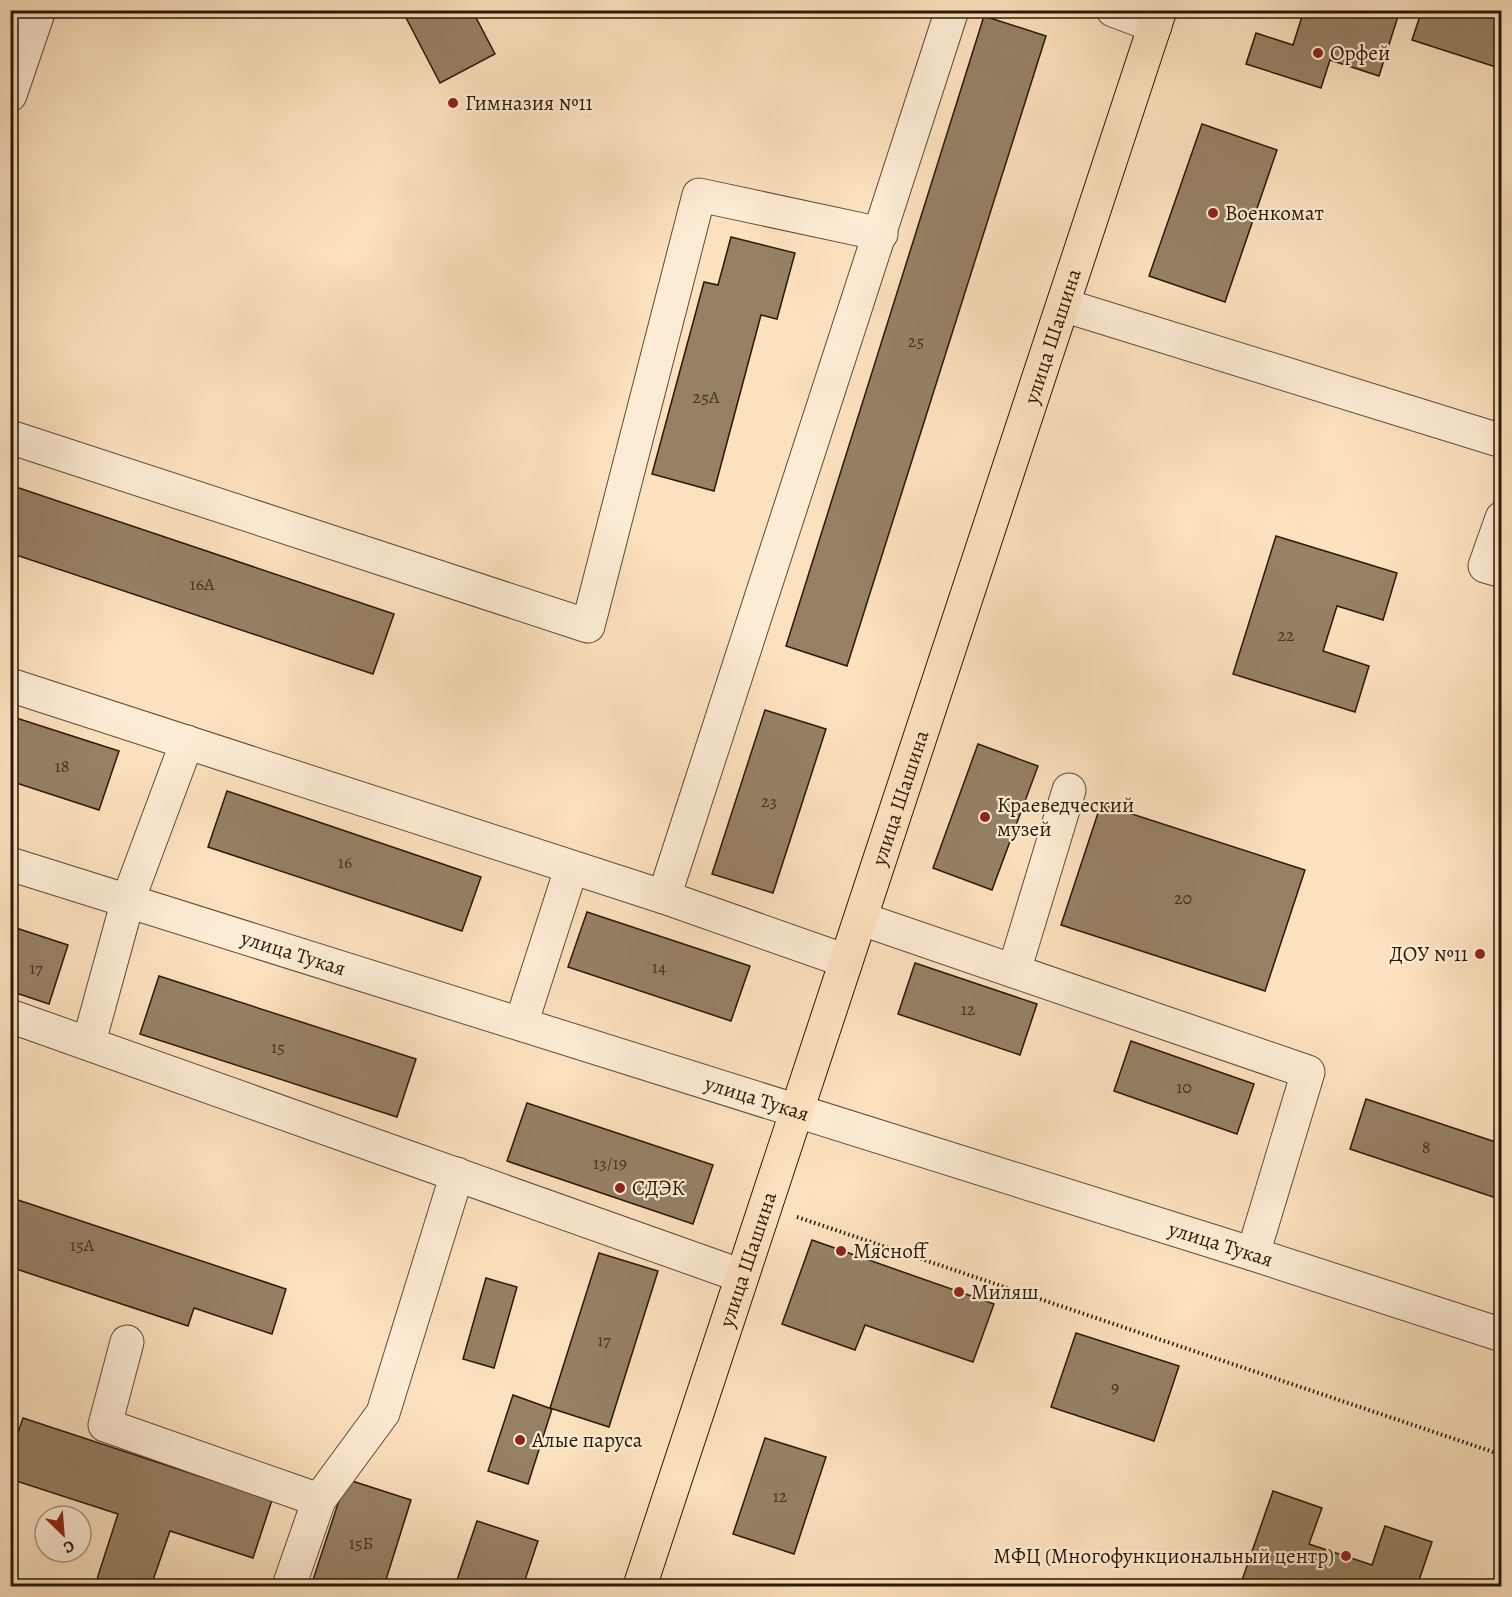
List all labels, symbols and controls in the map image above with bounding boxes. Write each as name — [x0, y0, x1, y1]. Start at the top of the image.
place label: Орфей — [1330, 39, 1390, 67]
marker: Орфей — [1311, 46, 1325, 60]
place label: Гимназия №11 — [465, 89, 593, 117]
marker: Гимназия №11 — [446, 96, 460, 110]
place label: Военкомат — [1225, 199, 1324, 227]
marker: Военкомат — [1206, 206, 1220, 220]
street label: улица Шашина — [1017, 265, 1088, 408]
house number: 25 — [908, 329, 924, 353]
house number: 25А — [693, 385, 720, 409]
house number: 16А — [190, 572, 215, 596]
house number: 22 — [1277, 623, 1295, 647]
street label: улица Шашина — [864, 726, 936, 870]
house number: 18 — [55, 754, 69, 778]
house number: 23 — [761, 789, 777, 813]
place label: Краеведческий музей — [997, 791, 1134, 843]
marker: Краеведческий музей — [978, 810, 992, 824]
house number: 16 — [338, 850, 352, 874]
house number: 20 — [1174, 886, 1192, 910]
street label: улица Тукая — [237, 923, 349, 982]
place label: ДОУ №11 — [1389, 940, 1468, 968]
marker: ДОУ №11 — [1473, 947, 1487, 961]
house number: 14 — [652, 955, 666, 979]
house number: 17 — [29, 956, 43, 980]
house number: 12 — [961, 997, 976, 1021]
house number: 15 — [271, 1035, 285, 1059]
street label: улица Тукая — [700, 1069, 813, 1128]
house number: 10 — [1176, 1075, 1192, 1099]
house number: 8 — [1422, 1135, 1430, 1159]
house number: 13/19 — [593, 1151, 627, 1175]
place label: СДЭК — [632, 1174, 686, 1202]
marker: СДЭК — [613, 1181, 627, 1195]
street label: улица Шашина — [712, 1188, 783, 1332]
street label: улица Тукая — [1164, 1214, 1277, 1274]
house number: 15А — [70, 1233, 95, 1257]
place label: Мясноff — [853, 1237, 929, 1265]
marker: Мясноff — [834, 1244, 848, 1258]
place label: Миляш — [971, 1278, 1039, 1306]
marker: Миляш — [952, 1285, 966, 1299]
house number: 17 — [597, 1328, 611, 1352]
house number: 9 — [1111, 1375, 1119, 1399]
place label: Алые паруса — [531, 1426, 643, 1454]
marker: Алые паруса — [513, 1433, 527, 1447]
house number: 12 — [773, 1484, 788, 1508]
north arrow — [33, 1504, 93, 1564]
house number: 15Б — [349, 1531, 373, 1555]
text: С — [60, 1535, 78, 1559]
place label: МФЦ (Многофункциональный центр) — [993, 1542, 1334, 1570]
marker: МФЦ (Многофункциональный центр) — [1339, 1549, 1353, 1563]

